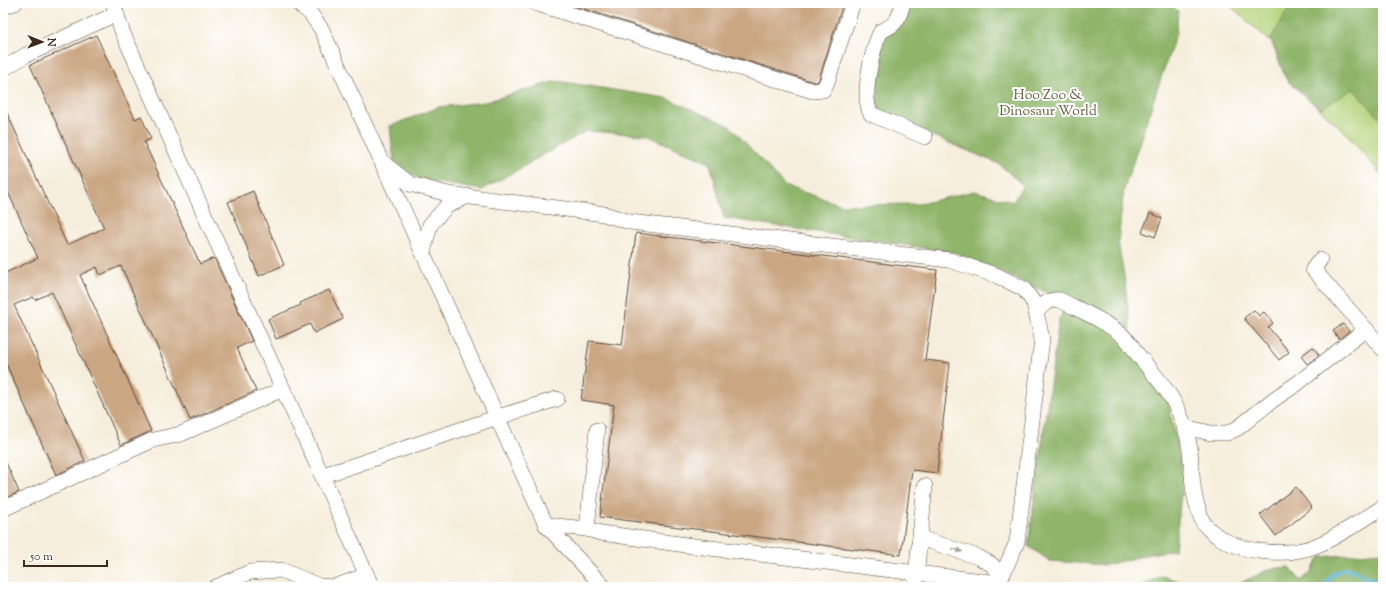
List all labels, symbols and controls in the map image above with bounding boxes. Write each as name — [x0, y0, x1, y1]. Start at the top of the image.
north arrow — [22, 22, 62, 62]
text: N — [43, 37, 59, 47]
park label: Hoo Zoo & Dinosaur World — [999, 86, 1097, 122]
scale bar — [24, 542, 107, 568]
one-way arrow — [951, 547, 963, 553]
text: 50 m — [29, 548, 53, 566]

